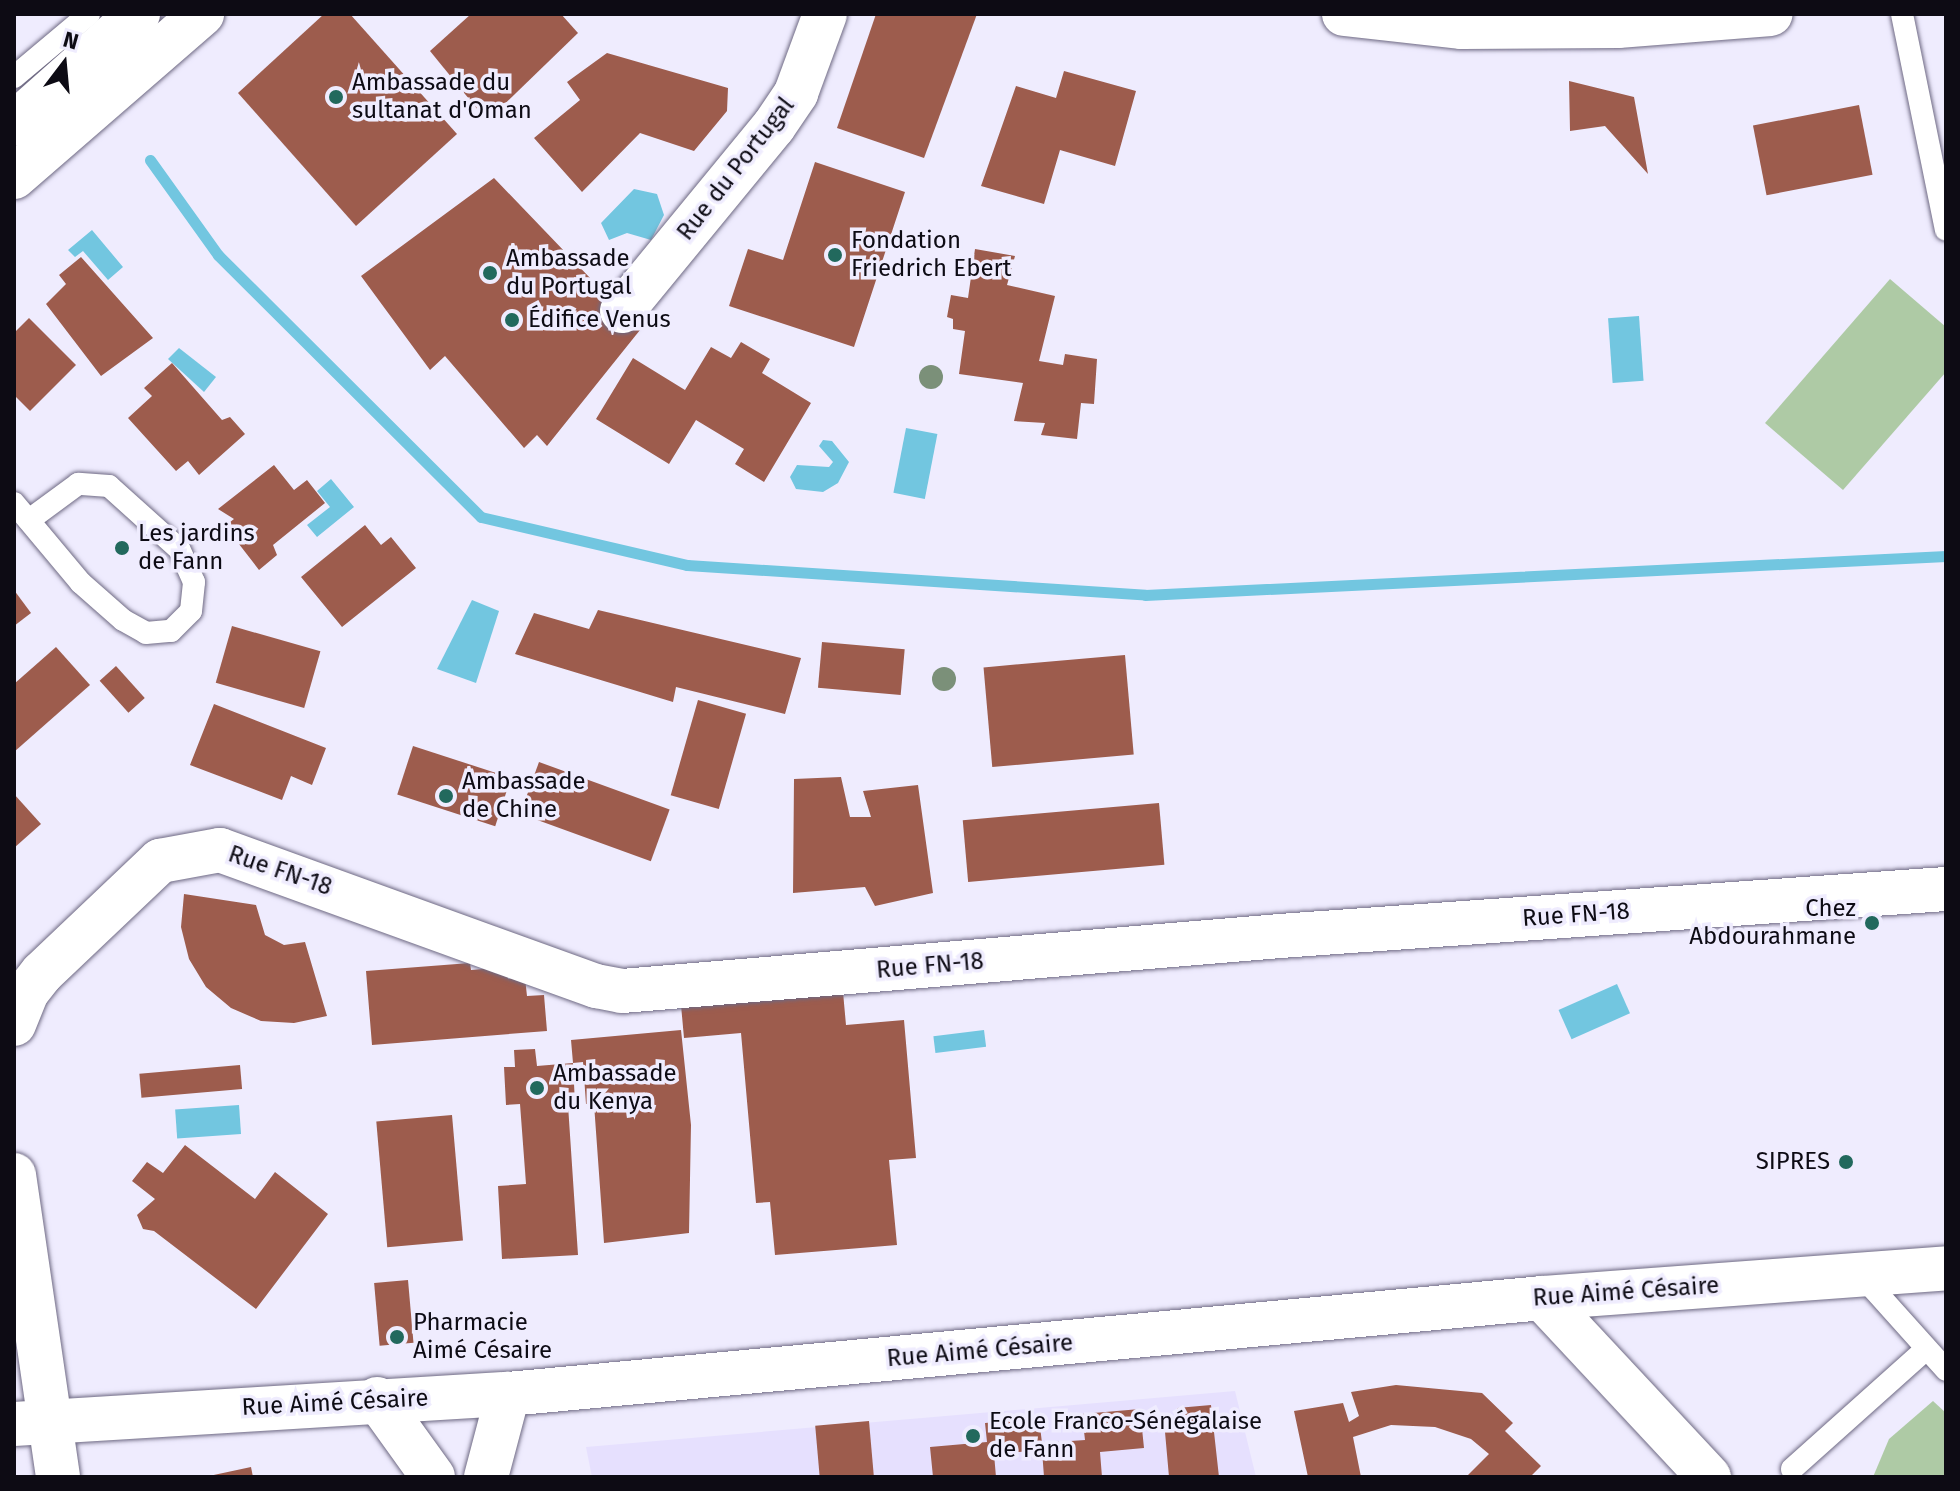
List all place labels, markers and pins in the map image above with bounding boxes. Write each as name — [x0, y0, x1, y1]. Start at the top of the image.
place label: Ambassade du sultanat d'Oman — [352, 69, 532, 125]
marker: Ambassade du sultanat d'Oman — [327, 88, 345, 106]
place label: Fondation Friedrich Ebert — [851, 227, 1011, 283]
place label: Ambassade du Portugal — [506, 245, 632, 301]
marker: Fondation Friedrich Ebert — [826, 246, 844, 264]
marker: Ambassade du Portugal — [481, 264, 499, 282]
place label: Édifice Venus — [528, 306, 671, 334]
marker: Édifice Venus — [503, 311, 521, 329]
place label: Les jardins de Fann — [138, 520, 255, 576]
marker: Les jardins de Fann — [113, 539, 131, 557]
place label: Ambassade de Chine — [462, 768, 586, 824]
marker: Ambassade de Chine — [437, 787, 455, 805]
place label: Chez Abdourahmane — [1689, 895, 1856, 951]
marker: Chez Abdourahmane — [1863, 914, 1881, 932]
place label: Ambassade du Kenya — [553, 1060, 677, 1116]
marker: Ambassade du Kenya — [528, 1079, 546, 1097]
place label: SIPRES — [1756, 1148, 1830, 1176]
marker: SIPRES — [1837, 1153, 1855, 1171]
place label: Pharmacie Aimé Césaire — [413, 1309, 552, 1365]
marker: Pharmacie Aimé Césaire — [388, 1328, 406, 1346]
place label: Ecole Franco-Sénégalaise de Fann — [989, 1408, 1262, 1464]
marker: Ecole Franco-Sénégalaise de Fann — [964, 1427, 982, 1445]

